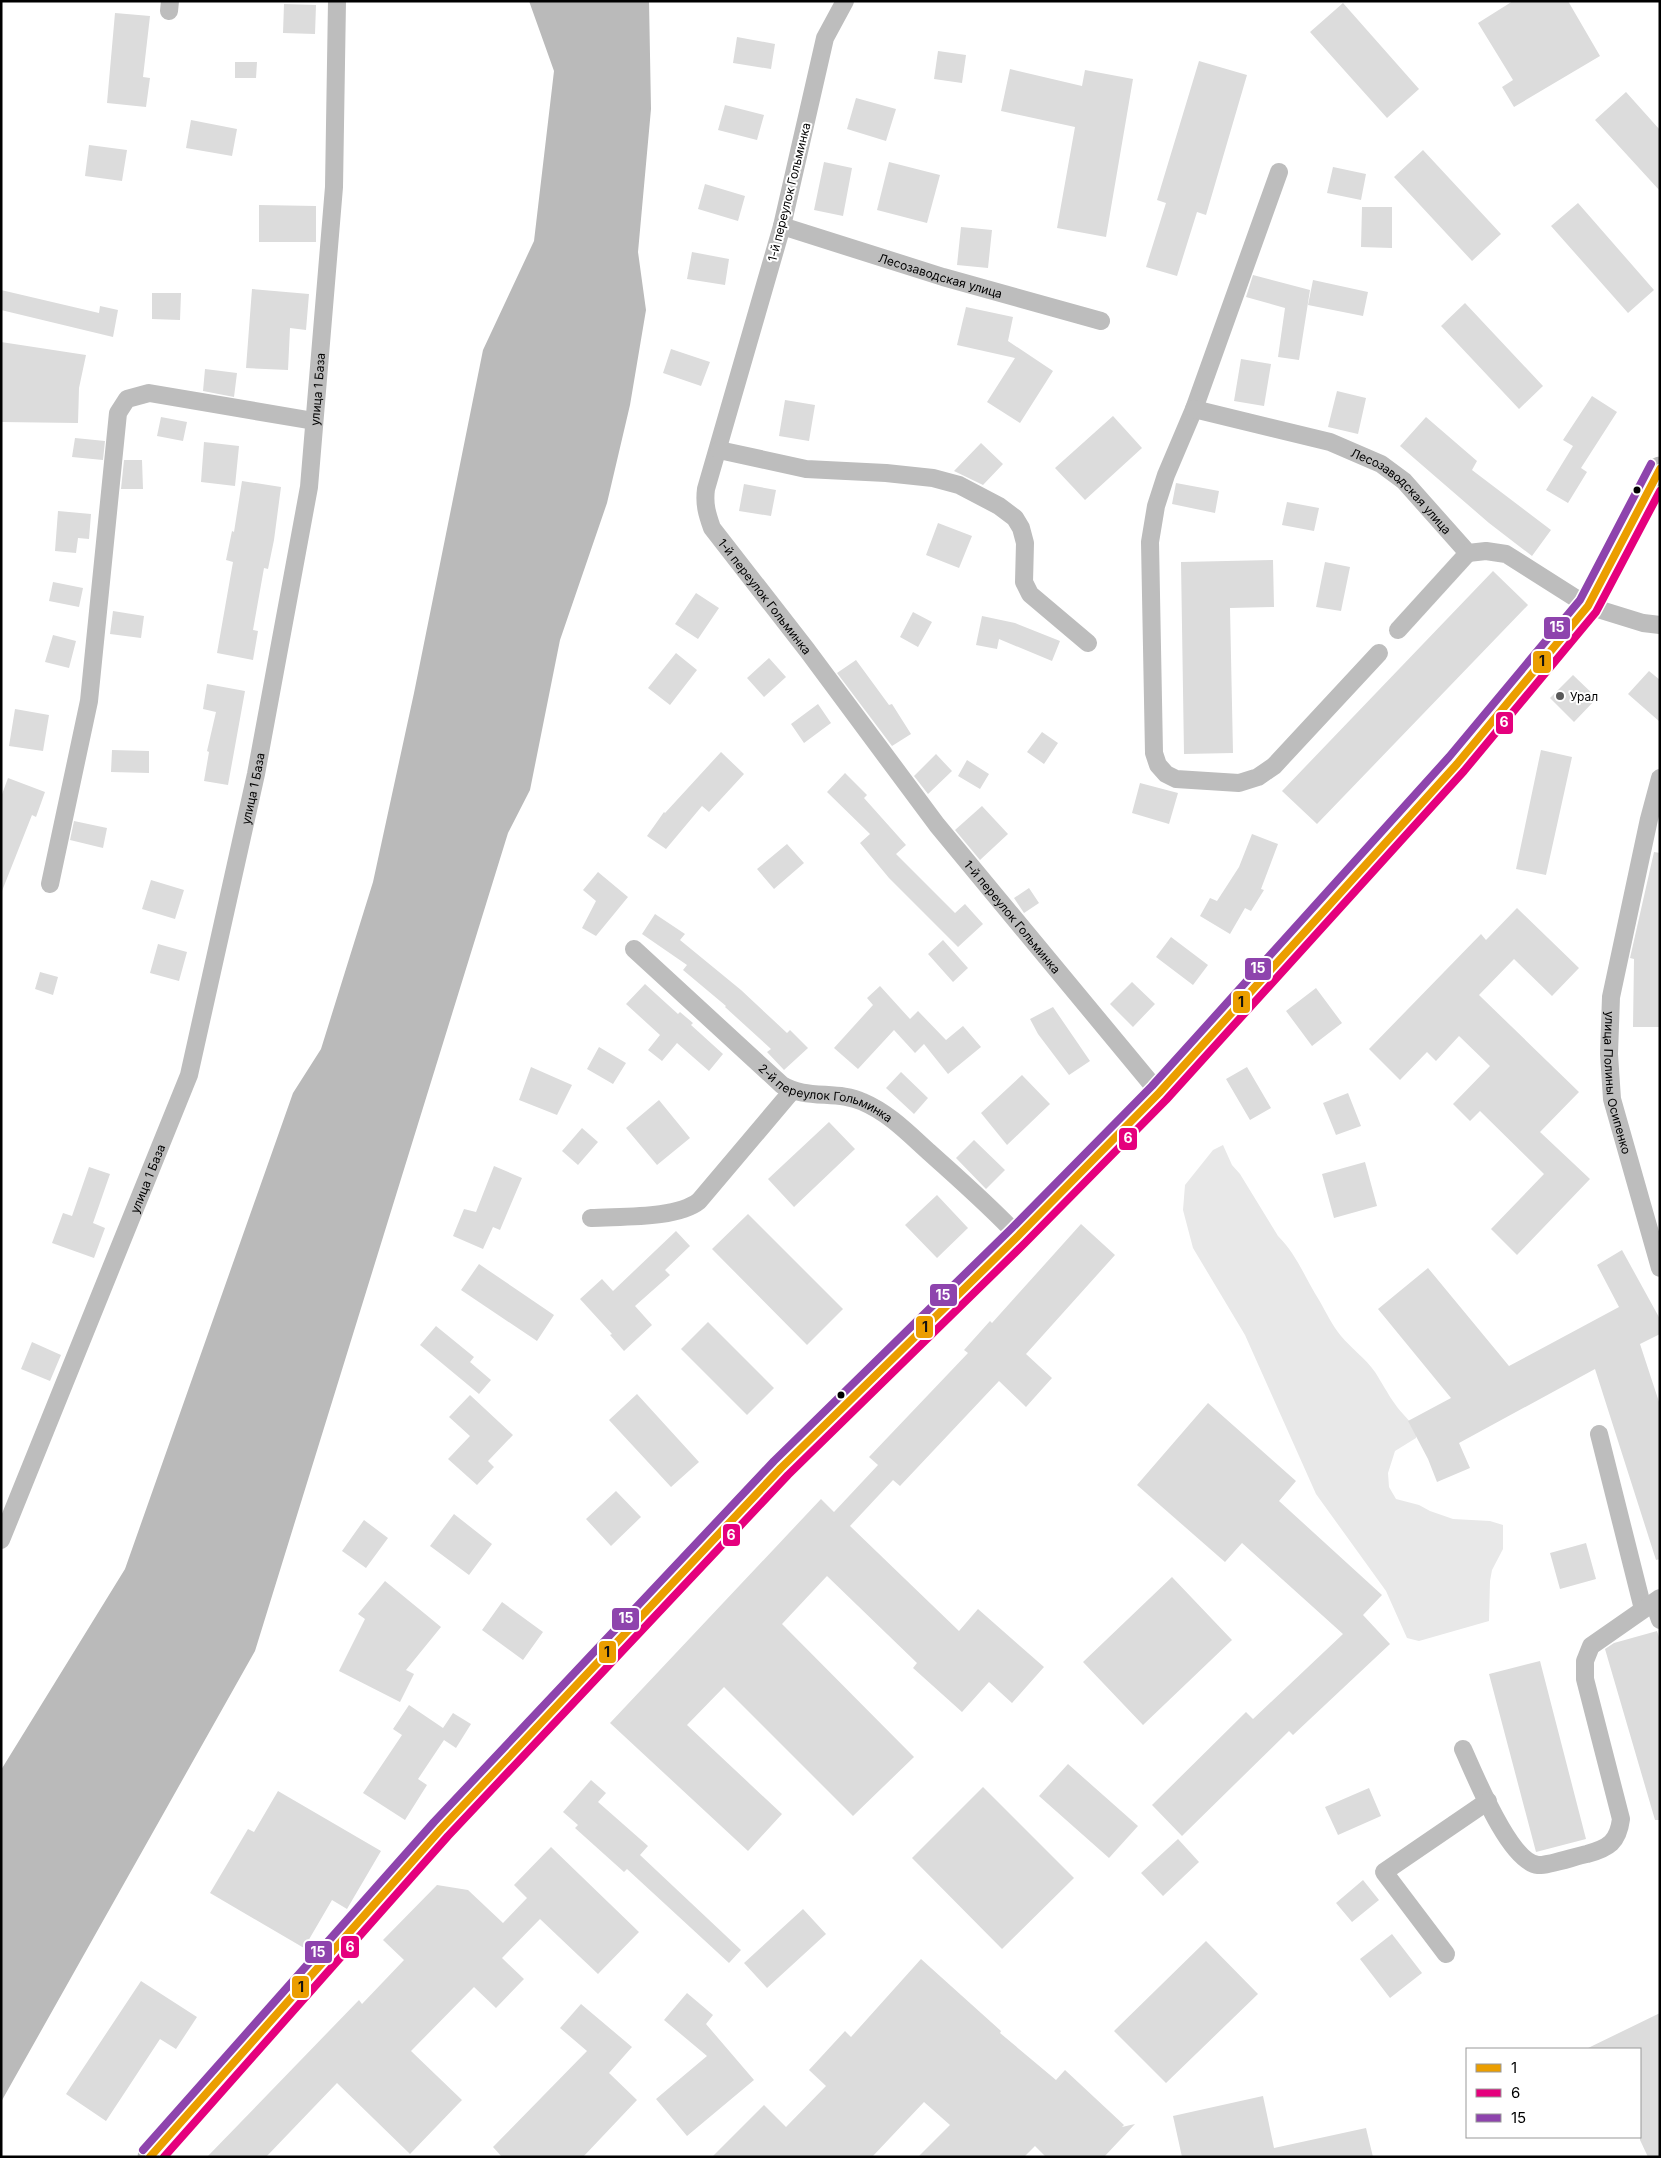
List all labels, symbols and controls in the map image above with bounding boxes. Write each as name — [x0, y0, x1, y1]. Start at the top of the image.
street label: 1-й переулок Гольминка — [764, 121, 814, 263]
street label: Лесозаводская улица — [877, 250, 1004, 301]
street label: улица 1 База — [307, 352, 328, 426]
street label: Лесозаводская улица — [1349, 445, 1455, 537]
unlabelled marker — [1632, 485, 1642, 495]
street label: 1-й переулок Гольминка — [715, 535, 815, 657]
line badge: 15 — [1543, 616, 1571, 640]
text: 15 — [1550, 618, 1565, 635]
line badge: 1 — [1532, 650, 1552, 674]
text: 1 — [1539, 652, 1545, 669]
place label: Урал — [1570, 689, 1598, 704]
marker: Урал — [1554, 690, 1566, 702]
line badge: 6 — [1495, 711, 1514, 735]
text: 6 — [1499, 713, 1509, 730]
street label: улица 1 База — [238, 751, 267, 826]
street label: 1-й переулок Гольминка — [961, 857, 1064, 976]
line badge: 15 — [1244, 957, 1272, 981]
text: 15 — [1251, 959, 1266, 976]
line badge: 1 — [1232, 990, 1251, 1014]
text: 1 — [1238, 993, 1244, 1010]
street label: улица Полины Осипенко — [1601, 1011, 1635, 1156]
street label: 2-й переулок Гольминка — [756, 1060, 896, 1125]
line badge: 6 — [1118, 1127, 1138, 1151]
text: 6 — [1123, 1129, 1133, 1146]
street label: улица 1 База — [127, 1142, 168, 1215]
line badge: 15 — [929, 1283, 958, 1307]
text: 15 — [936, 1286, 951, 1303]
line badge: 1 — [915, 1315, 934, 1339]
text: 1 — [922, 1318, 928, 1335]
unlabelled marker — [836, 1390, 846, 1400]
line badge: 6 — [722, 1523, 741, 1547]
text: 6 — [726, 1526, 736, 1543]
line badge: 15 — [611, 1607, 640, 1631]
text: 15 — [619, 1609, 634, 1626]
line badge: 1 — [598, 1640, 617, 1664]
text: 1 — [604, 1643, 610, 1660]
line badge: 6 — [340, 1935, 360, 1959]
text: 6 — [345, 1938, 355, 1955]
line badge: 15 — [304, 1940, 333, 1964]
text: 15 — [311, 1943, 326, 1960]
line badge: 1 — [291, 1975, 310, 1999]
text: 1 — [298, 1978, 304, 1995]
legend — [1466, 2048, 1641, 2138]
text: 1 — [1511, 2058, 1517, 2077]
text: 6 — [1511, 2083, 1520, 2102]
text: 15 — [1511, 2108, 1526, 2127]

